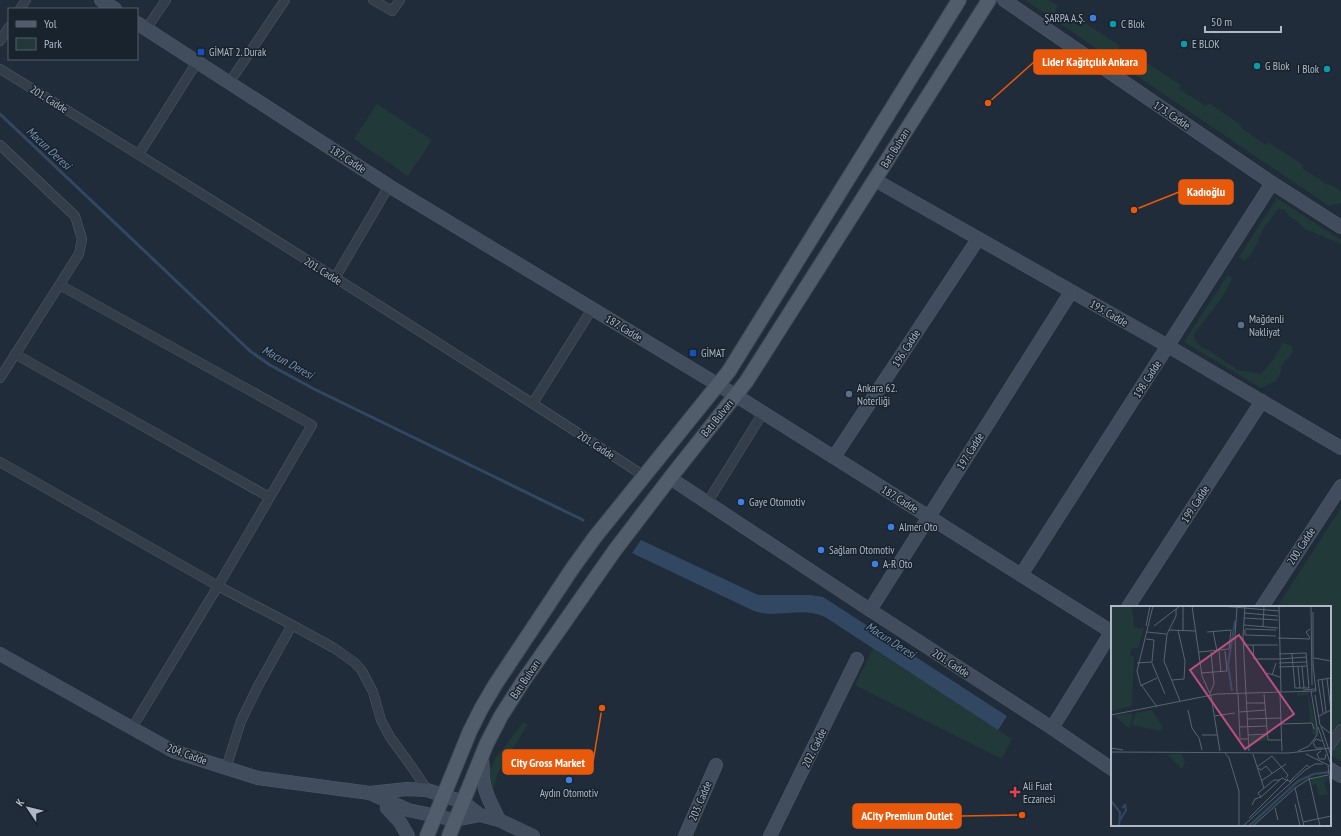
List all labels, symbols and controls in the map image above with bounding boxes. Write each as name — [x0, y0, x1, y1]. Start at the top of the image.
legend — [8, 8, 138, 60]
scale bar — [1205, 8, 1281, 34]
place label: ŞARPA A.Ş. — [1045, 11, 1085, 25]
marker: ŞARPA A.Ş. — [1088, 13, 1098, 23]
text: 50 m — [1211, 14, 1232, 29]
text: Yol — [44, 16, 57, 31]
place label: C Blok — [1121, 17, 1146, 31]
marker: C Blok — [1108, 19, 1118, 29]
text: Park — [44, 36, 62, 51]
place label: E BLOK — [1192, 37, 1220, 51]
marker: E BLOK — [1179, 39, 1189, 49]
place label: GİMAT 2. Durak — [209, 45, 267, 59]
marker: GİMAT 2. Durak — [196, 47, 206, 57]
callout: Lider Kağıtçılık Ankara — [1034, 50, 1146, 74]
text: Lider Kağıtçılık Ankara — [1042, 54, 1138, 69]
place label: G Blok — [1265, 59, 1290, 73]
marker: G Blok — [1252, 61, 1262, 71]
place label: I Blok — [1297, 62, 1320, 76]
marker: I Blok — [1322, 64, 1332, 74]
street label: 201. Cadde — [28, 82, 71, 116]
street label: 173. Cadde — [1151, 98, 1194, 133]
water label: Macun Deresi — [23, 123, 76, 173]
street label: Batı Bulvarı — [877, 126, 913, 170]
street label: 187. Cadde — [327, 142, 369, 176]
callout: Kadıoğlu — [1179, 180, 1233, 204]
text: Kadıoğlu — [1187, 184, 1225, 199]
street label: 201. Cadde — [302, 254, 345, 288]
street label: 195. Cadde — [1087, 296, 1131, 330]
street label: 187. Cadde — [603, 311, 645, 345]
place label: Mağdenli Nakliyat — [1249, 312, 1284, 339]
marker: Mağdenli Nakliyat — [1236, 320, 1246, 330]
street label: 196. Cadde — [889, 326, 923, 369]
water label: Macun Deresi — [260, 342, 317, 383]
place label: GİMAT — [701, 346, 726, 360]
marker: GİMAT — [688, 348, 698, 358]
street label: 198. Cadde — [1130, 357, 1164, 400]
place label: Ankara 62. Noterliği — [857, 381, 897, 408]
marker: Ankara 62. Noterliği — [844, 389, 854, 399]
street label: Batı Bulvarı — [698, 397, 736, 439]
street label: 201. Cadde — [575, 428, 618, 462]
street label: 197. Cadde — [953, 430, 987, 472]
street label: 187. Cadde — [879, 482, 921, 516]
street label: 199. Cadde — [1178, 482, 1212, 525]
place label: Gaye Otomotiv — [749, 495, 806, 509]
marker: Gaye Otomotiv — [736, 497, 746, 507]
place label: Almer Oto — [899, 520, 938, 534]
marker: Almer Oto — [886, 522, 896, 532]
street label: 200. Cadde — [1284, 524, 1318, 567]
place label: Sağlam Otomotiv — [829, 543, 895, 557]
marker: Sağlam Otomotiv — [816, 545, 826, 555]
place label: A-R Oto — [883, 557, 913, 571]
marker: A-R Oto — [870, 559, 880, 569]
inset map — [1111, 606, 1331, 826]
water label: Macun Deresi — [863, 618, 920, 662]
street label: 201. Cadde — [930, 646, 973, 680]
street label: Batı Bulvarı — [507, 657, 543, 701]
street label: 202. Cadde — [799, 726, 830, 770]
street label: 204. Cadde — [165, 740, 209, 768]
callout: City Gross Market — [503, 750, 593, 774]
text: City Gross Market — [511, 755, 585, 770]
marker: Aydın Otomotiv — [564, 775, 574, 785]
street label: 203. Cadde — [685, 779, 715, 823]
place label: Ali Fuat Eczanesi — [1023, 779, 1055, 806]
place label: Aydın Otomotiv — [540, 786, 599, 800]
marker: Ali Fuat Eczanesi — [1010, 787, 1020, 797]
north arrow — [8, 788, 48, 828]
text: K — [12, 796, 27, 809]
callout: ACity Premium Outlet — [853, 804, 961, 828]
text: ACity Premium Outlet — [860, 808, 953, 823]

